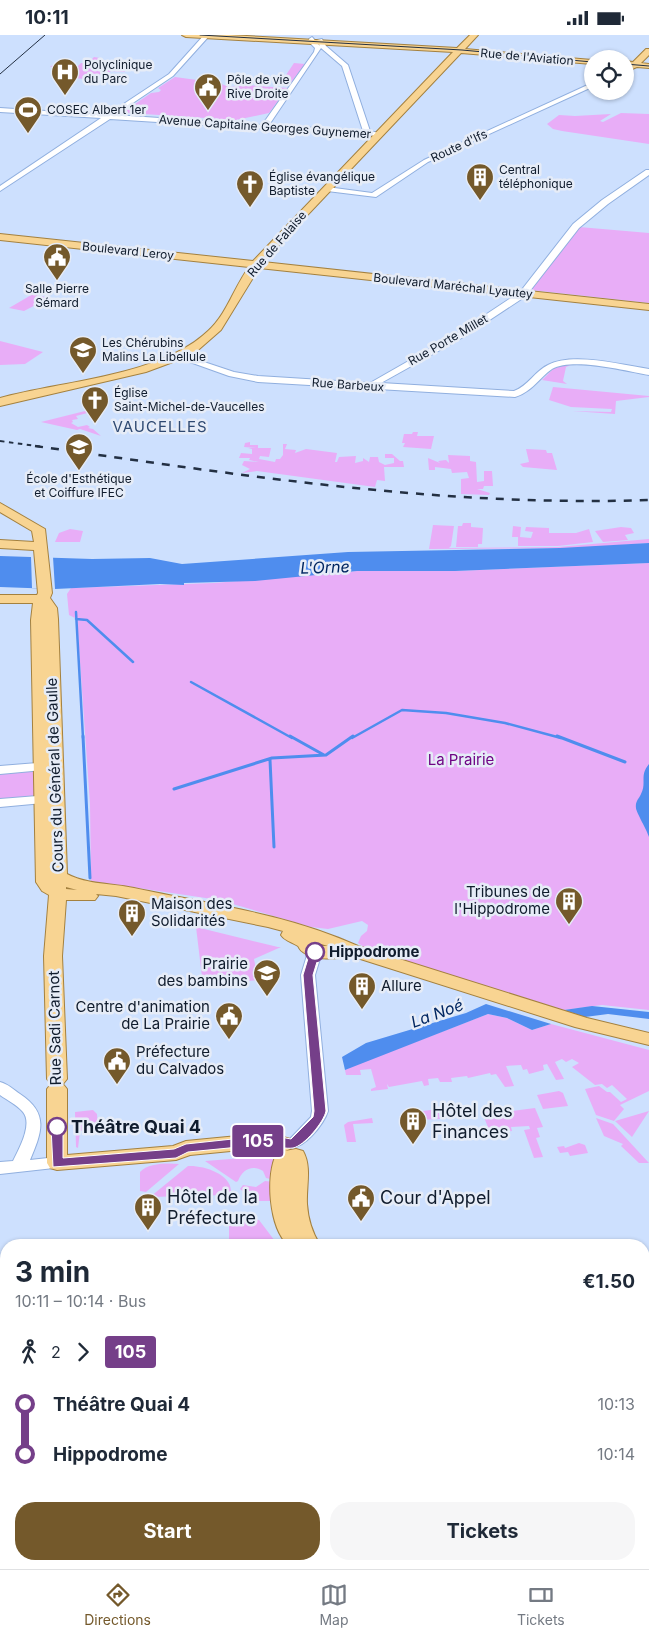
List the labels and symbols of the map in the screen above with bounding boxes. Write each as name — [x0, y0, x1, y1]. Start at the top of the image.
street label: Rue de l'Aviation — [480, 45, 574, 68]
hospital icon: Polyclinique du Parc — [50, 57, 80, 96]
place label: Polyclinique du Parc — [84, 57, 152, 86]
public building icon: Pôle de vie Rive Droite — [193, 72, 223, 111]
place label: Pôle de vie Rive Droite — [227, 72, 289, 101]
sports icon: COSEC Albert 1er — [13, 95, 43, 134]
place label: COSEC Albert 1er — [47, 102, 146, 117]
street label: Avenue Capitaine Georges Guynemer — [158, 112, 372, 141]
street label: Route d'Ifs — [428, 126, 489, 165]
building icon: Central téléphonique — [465, 162, 495, 201]
place label: Central téléphonique — [499, 162, 573, 191]
church icon: Église évangélique Baptiste — [235, 169, 265, 208]
place label: Église évangélique Baptiste — [269, 169, 375, 198]
street label: Rue de Falaise — [244, 208, 309, 280]
street label: Boulevard Leroy — [81, 238, 175, 263]
public building icon: Salle Pierre Sémard — [42, 242, 72, 281]
street label: Boulevard Maréchal Lyautey — [373, 270, 534, 301]
place label: Salle Pierre Sémard — [25, 281, 89, 310]
street label: Rue Porte Millet — [405, 311, 490, 368]
school or university icon: Les Chérubins Malins La Libellule — [68, 335, 98, 374]
place label: Les Chérubins Malins La Libellule — [102, 335, 206, 364]
street label: Rue Barbeux — [311, 374, 385, 395]
church icon: Église Saint-Michel-de-Vaucelles — [80, 385, 110, 424]
place label: Église Saint-Michel-de-Vaucelles — [114, 385, 265, 414]
district label: VAUCELLES — [112, 417, 208, 436]
school or university icon: École d'Esthétique et Coiffure IFEC — [64, 432, 94, 471]
place label: École d'Esthétique et Coiffure IFEC — [26, 471, 132, 500]
water label: L'Orne — [300, 556, 350, 578]
street label: Cours du Général de Gaulle — [42, 677, 67, 873]
park label: La Prairie — [428, 750, 494, 769]
place label: Tribunes de l'Hippodrome — [454, 882, 550, 918]
building icon: Tribunes de l'Hippodrome — [554, 886, 584, 925]
place label: Maison des Solidarités — [151, 894, 233, 930]
building icon: Maison des Solidarités — [117, 898, 147, 937]
marker: Hippodrome — [305, 942, 325, 962]
place label: Hippodrome — [329, 942, 419, 961]
place label: Prairie des bambins — [157, 954, 248, 990]
school or university icon: Prairie des bambins — [252, 958, 282, 997]
street label: Rue Sadi Carnot — [44, 970, 65, 1085]
building icon: Allure — [347, 971, 377, 1010]
place label: Allure — [381, 976, 422, 995]
water label: La Noé — [408, 994, 466, 1032]
place label: Centre d'animation de La Prairie — [76, 997, 210, 1033]
public building icon: Centre d'animation de La Prairie — [214, 1001, 244, 1040]
place label: Préfecture du Calvados — [136, 1042, 224, 1078]
public building icon: Préfecture du Calvados — [102, 1046, 132, 1085]
place label: Hôtel des Finances — [432, 1100, 513, 1142]
building icon: Hôtel des Finances — [398, 1106, 428, 1145]
place label: Théâtre Quai 4 — [71, 1116, 201, 1137]
marker: Théâtre Quai 4 — [47, 1117, 67, 1137]
line badge: 105 — [229, 1125, 287, 1157]
public building icon: Cour d'Appel — [346, 1183, 376, 1222]
place label: Hôtel de la Préfecture — [167, 1186, 258, 1228]
place label: Cour d'Appel — [380, 1187, 491, 1208]
building icon: Hôtel de la Préfecture — [133, 1192, 163, 1231]

